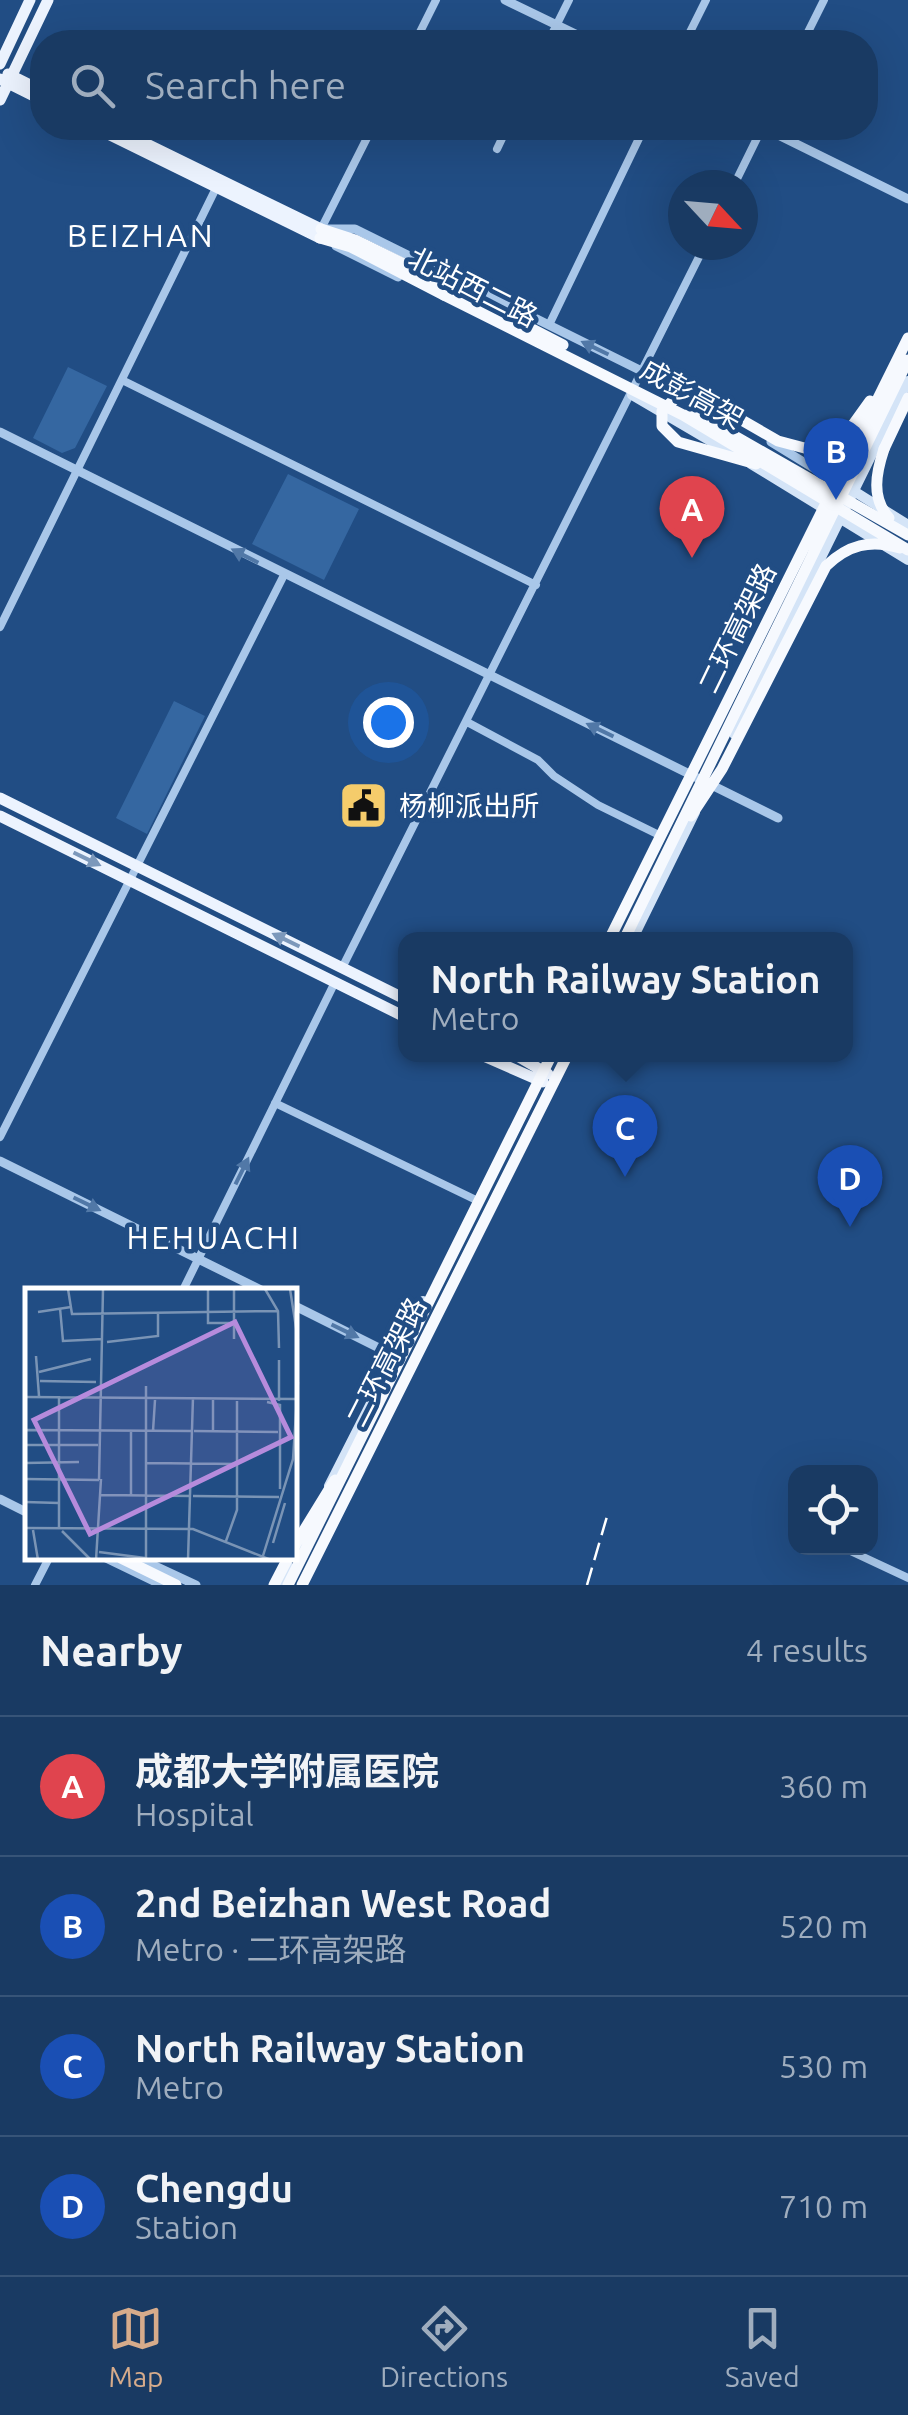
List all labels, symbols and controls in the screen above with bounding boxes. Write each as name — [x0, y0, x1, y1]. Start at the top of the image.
search box — [30, 30, 878, 140]
icon: search — [65, 58, 120, 113]
text: Search here — [145, 64, 346, 106]
north arrow — [668, 170, 758, 260]
district label: BEIZHAN — [67, 217, 215, 253]
street label: 北站西二路 — [404, 241, 543, 332]
one-way arrow — [580, 339, 609, 356]
street label: 成彭高架 — [636, 353, 749, 434]
pin: B — [804, 418, 868, 500]
pin: A — [660, 476, 724, 558]
one-way arrow — [231, 548, 260, 565]
street label: 二环高架路 — [692, 558, 781, 697]
your location — [363, 697, 414, 748]
one-way arrow — [585, 722, 614, 739]
public building icon: 杨柳派出所 — [338, 780, 390, 832]
place label: 杨柳派出所 — [399, 790, 539, 821]
one-way arrow — [73, 850, 102, 867]
one-way arrow — [272, 932, 301, 949]
popup — [398, 932, 853, 1062]
text: North Railway Station — [431, 958, 820, 1000]
text: Metro — [431, 1000, 519, 1036]
pin: C — [592, 1094, 658, 1177]
pin: D — [818, 1144, 882, 1227]
one-way arrow — [233, 1157, 250, 1186]
one-way arrow — [73, 1195, 102, 1212]
district label: HEHUACHI — [127, 1219, 301, 1255]
inset map — [25, 1288, 298, 1560]
street label: 二环高架路 — [340, 1292, 431, 1431]
one-way arrow — [331, 1322, 360, 1339]
map controls — [788, 1465, 878, 1555]
button: locate — [788, 1465, 878, 1555]
text: Nearby — [40, 1627, 183, 1674]
text: 4 results — [746, 1632, 868, 1668]
text: 成都大学附属医院 — [135, 1750, 439, 1792]
text: A — [61, 1768, 84, 1804]
text: 360 m — [779, 1768, 868, 1804]
text: Hospital — [135, 1796, 254, 1832]
text: 2nd Beizhan West Road — [135, 1882, 551, 1924]
text: B — [62, 1908, 83, 1944]
text: 520 m — [779, 1908, 868, 1944]
text: Metro · 二环高架路 — [135, 1931, 406, 1967]
text: North Railway Station — [135, 2027, 525, 2069]
text: C — [62, 2048, 83, 2084]
text: 530 m — [779, 2048, 868, 2084]
text: Metro — [135, 2069, 224, 2105]
text: Chengdu — [135, 2167, 293, 2209]
text: D — [61, 2188, 84, 2224]
text: 710 m — [779, 2188, 868, 2224]
text: Station — [135, 2209, 238, 2245]
tab: Map — [108, 2301, 164, 2392]
tab: Directions — [380, 2301, 508, 2392]
tab: Saved — [725, 2301, 800, 2392]

